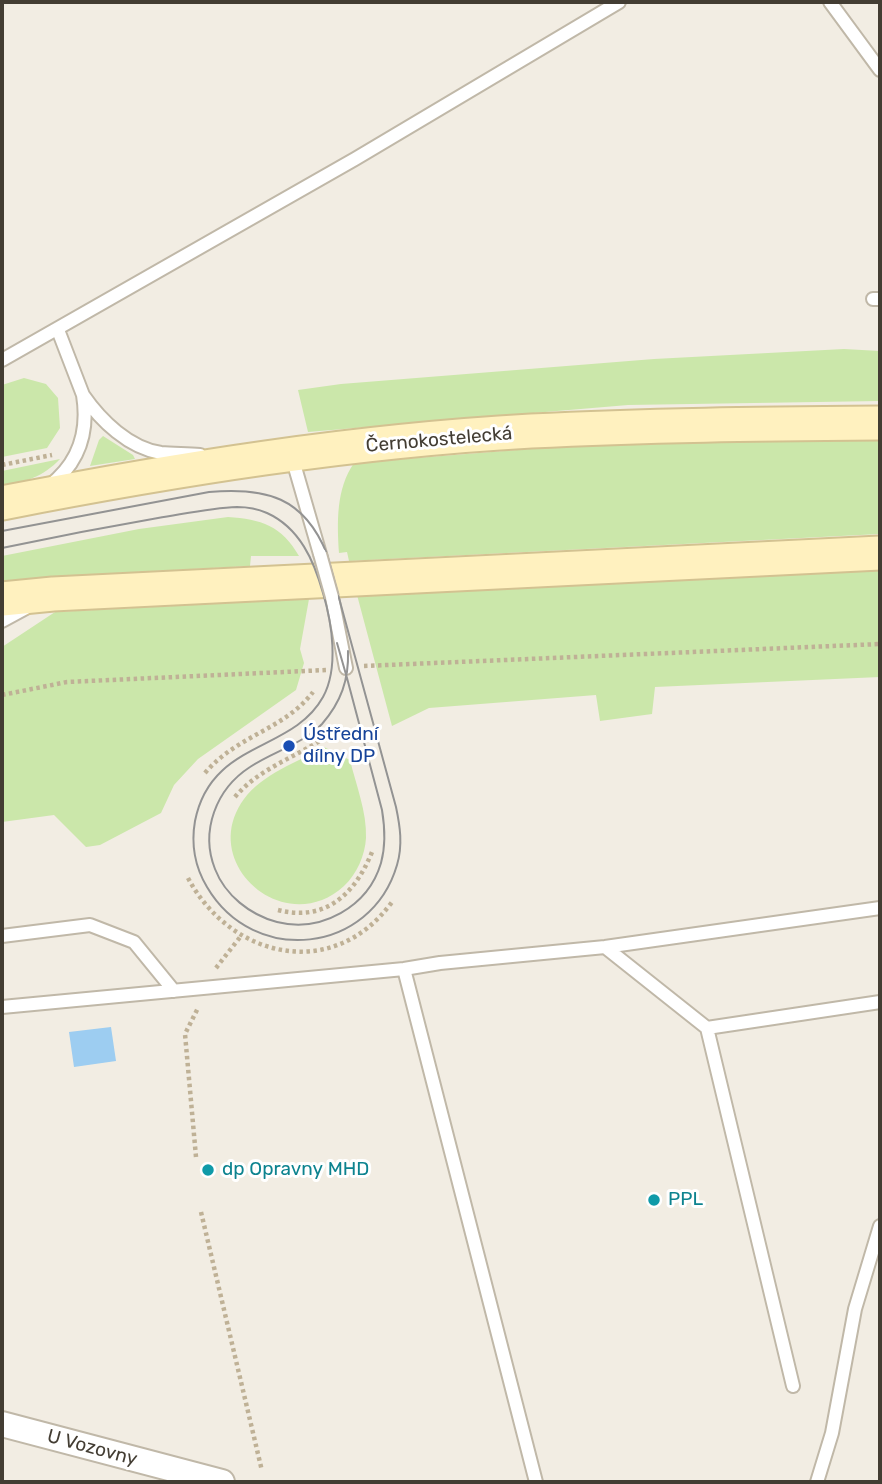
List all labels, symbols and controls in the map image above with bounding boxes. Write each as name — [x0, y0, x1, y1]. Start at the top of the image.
street label: Černokostelecká — [365, 422, 513, 458]
place label: Ústřední dílny DP — [303, 724, 378, 768]
marker: Ústřední dílny DP — [281, 738, 297, 754]
place label: dp Opravny MHD — [222, 1159, 369, 1181]
marker: dp Opravny MHD — [200, 1162, 216, 1178]
place label: PPL — [668, 1189, 703, 1211]
marker: PPL — [646, 1192, 662, 1208]
street label: U Vozovny — [44, 1425, 140, 1471]

